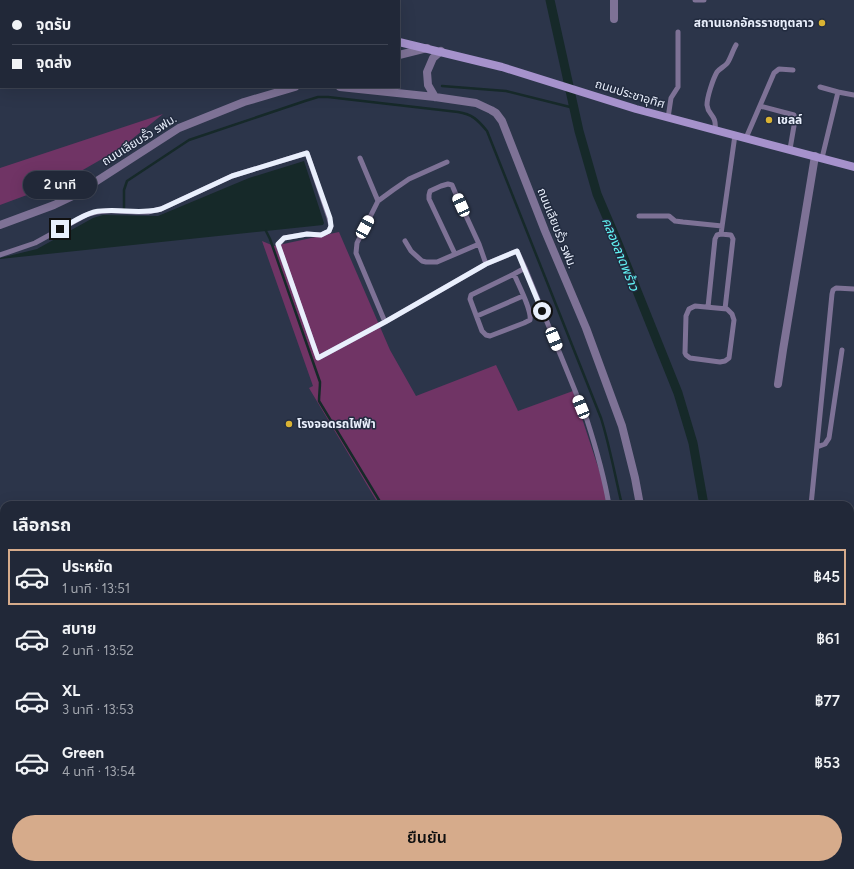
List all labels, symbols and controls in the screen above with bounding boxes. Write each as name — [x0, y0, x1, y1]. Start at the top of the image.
text: จุดรับ — [36, 16, 71, 34]
place label: สถานเอกอัครราชทูตลาว — [694, 16, 814, 31]
marker: สถานเอกอัครราชทูตลาว — [817, 18, 827, 28]
text: จุดส่ง — [36, 54, 72, 72]
street label: ถนนประชาอุทิศ — [593, 77, 667, 111]
street label: ถนนเลียบรั้ว รฟม. — [98, 110, 179, 169]
place label: เชลล์ — [777, 113, 802, 127]
marker: เชลล์ — [764, 115, 774, 125]
callout: 2 นาที — [23, 171, 97, 199]
text: 2 นาที — [44, 177, 76, 192]
street label: ถนนเลียบรั้ว รฟม. — [535, 185, 581, 270]
car — [451, 192, 471, 218]
car — [354, 214, 376, 240]
water label: คลองลาดพร้าว — [599, 215, 642, 294]
route end — [51, 220, 69, 238]
route start — [533, 302, 551, 320]
car — [544, 326, 564, 352]
car — [571, 394, 591, 420]
place label: โรงจอดรถไฟฟ้า — [297, 417, 376, 431]
marker: โรงจอดรถไฟฟ้า — [284, 419, 294, 429]
text: เลือกรถ — [12, 514, 71, 536]
text: ประหยัด — [62, 558, 113, 576]
icon: car — [14, 559, 50, 595]
text: ฿45 — [813, 568, 840, 586]
text: 1 นาที · 13:51 — [62, 581, 130, 596]
text: สบาย — [62, 620, 96, 638]
icon: car — [14, 621, 50, 657]
text: ฿61 — [816, 630, 840, 648]
text: 2 นาที · 13:52 — [62, 643, 134, 658]
text: XL — [62, 682, 80, 700]
icon: car — [14, 683, 50, 719]
text: ฿77 — [815, 692, 840, 710]
text: 3 นาที · 13:53 — [62, 702, 133, 717]
text: Green — [62, 744, 104, 762]
icon: car — [14, 745, 50, 781]
text: ฿53 — [814, 754, 840, 772]
text: 4 นาที · 13:54 — [62, 764, 135, 779]
button: ยืนยัน — [12, 815, 842, 861]

